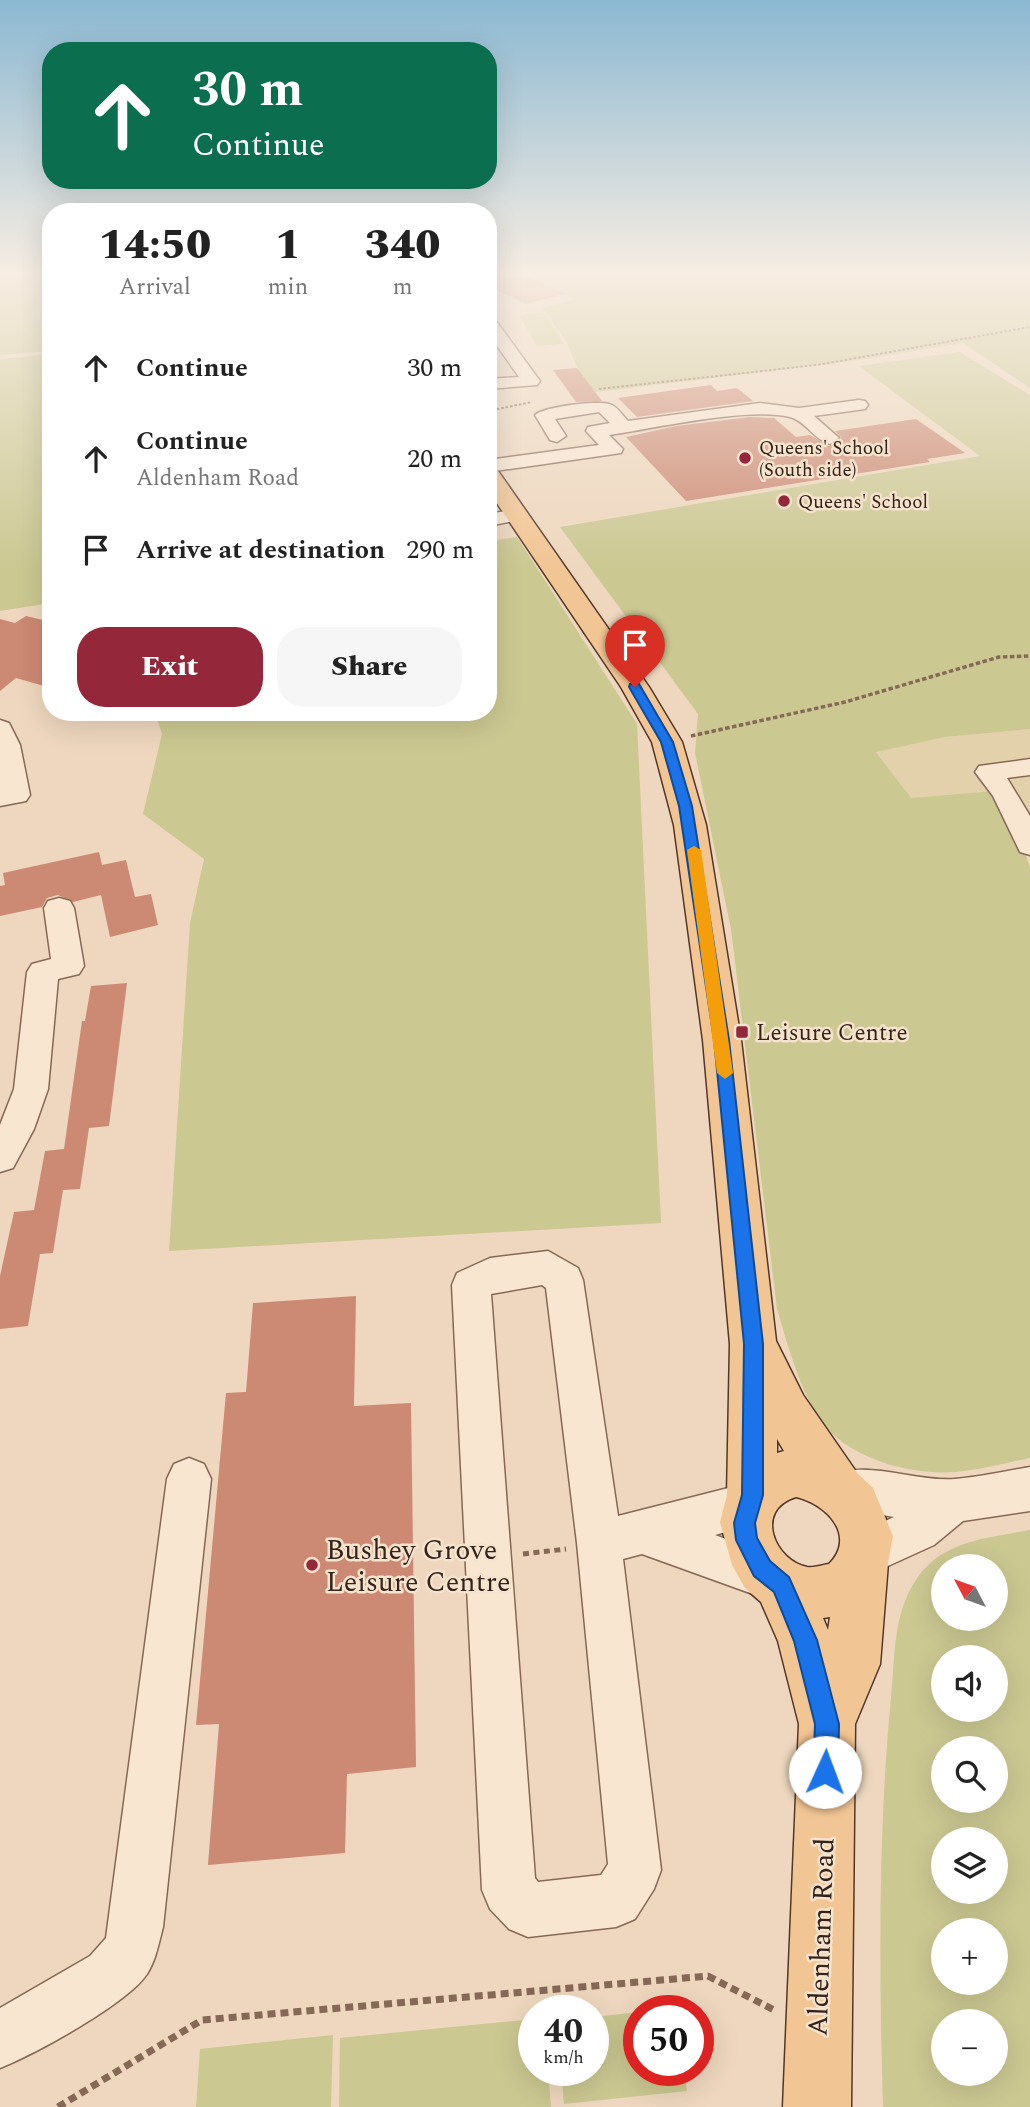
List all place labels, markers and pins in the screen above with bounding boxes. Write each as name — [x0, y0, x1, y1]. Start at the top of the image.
place label: Queens' School (South side) — [759, 434, 889, 485]
marker: Queens' School (South side) — [737, 450, 753, 466]
place label: Queens' School — [798, 488, 928, 517]
marker: Queens' School — [776, 493, 792, 509]
pin — [605, 615, 665, 687]
place label: Leisure Centre — [756, 1016, 908, 1051]
marker: Leisure Centre — [734, 1024, 750, 1040]
place label: Bushey Grove Leisure Centre — [326, 1529, 511, 1604]
marker: Bushey Grove Leisure Centre — [304, 1557, 320, 1573]

